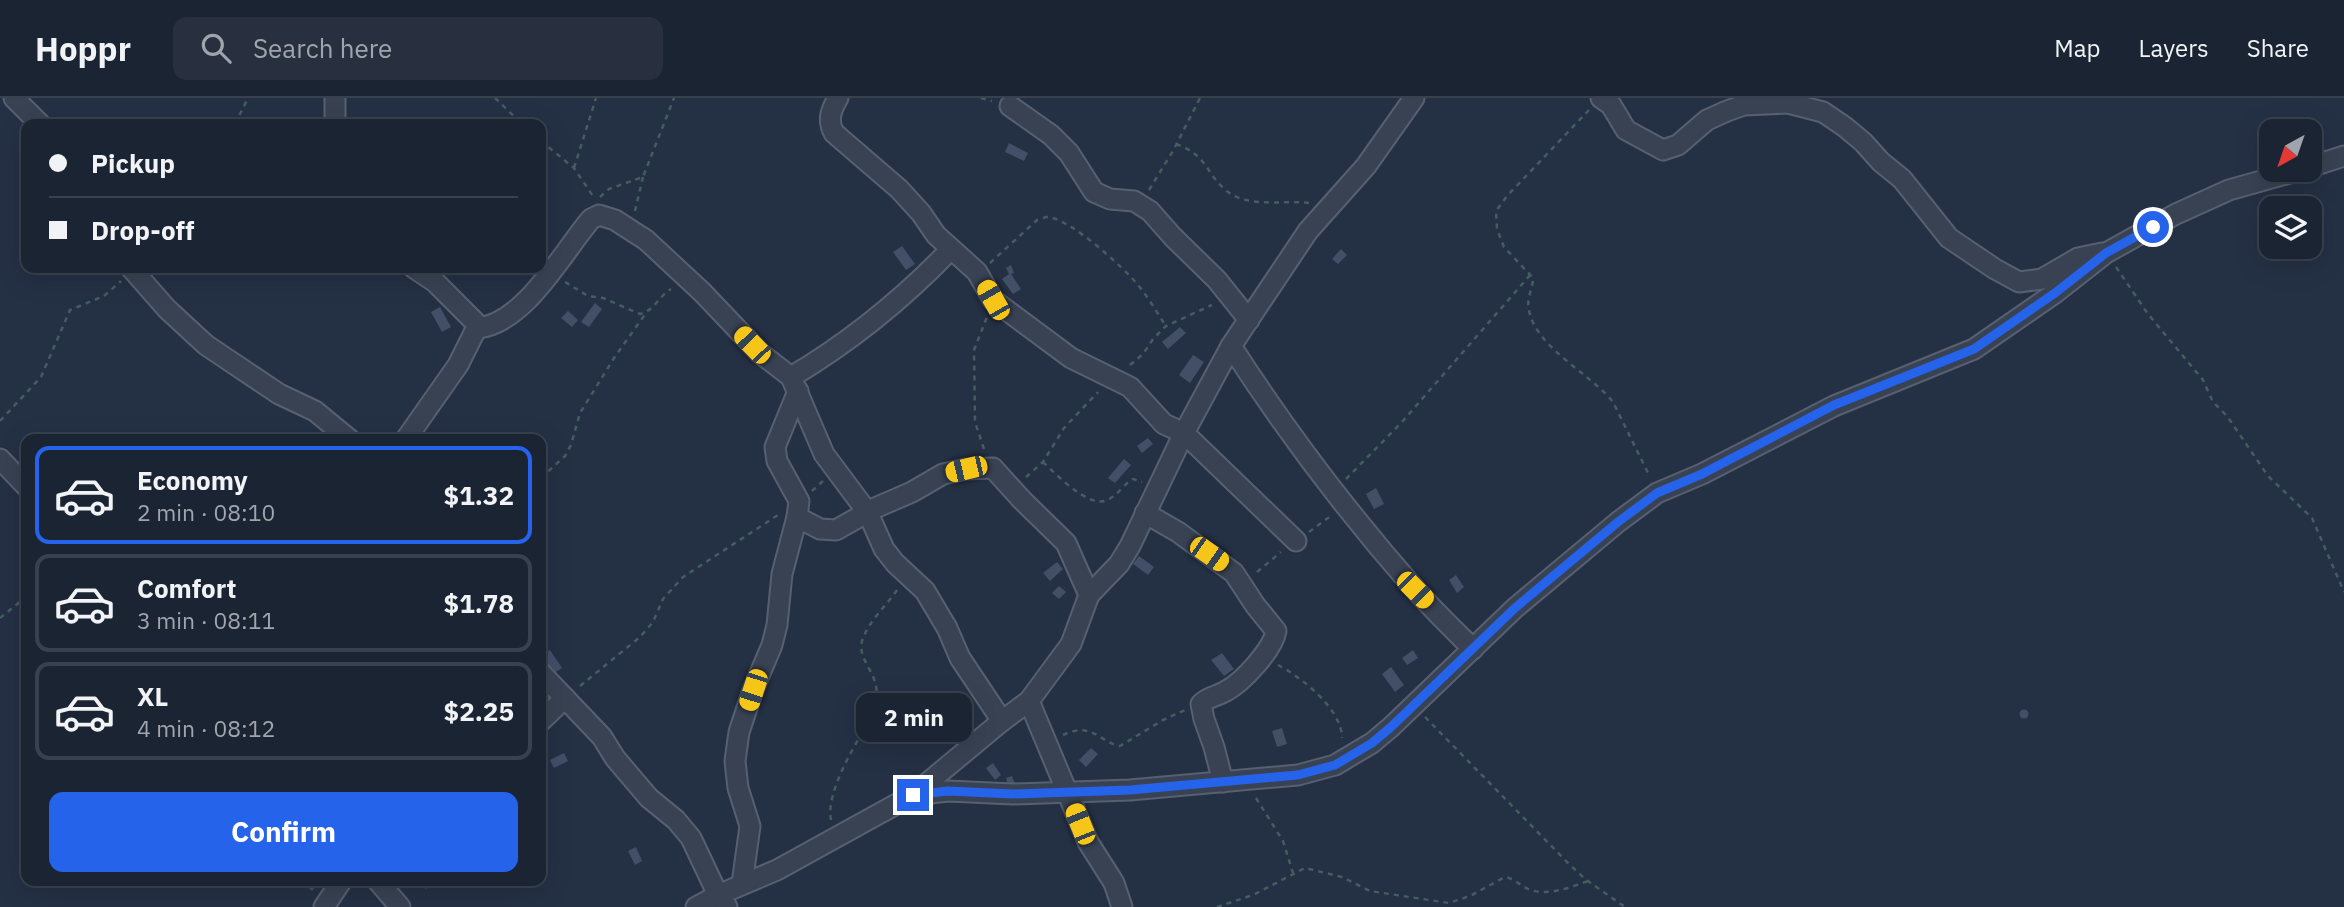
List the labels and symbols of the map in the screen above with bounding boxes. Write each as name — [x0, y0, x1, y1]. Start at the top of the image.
north arrow — [2259, 119, 2322, 182]
route start — [2137, 211, 2169, 243]
car — [974, 277, 1013, 323]
car — [730, 323, 775, 367]
car — [944, 454, 989, 484]
car — [1186, 533, 1233, 575]
car — [1393, 568, 1438, 612]
car — [737, 667, 770, 713]
callout: 2 min — [855, 694, 971, 742]
route end — [897, 779, 929, 811]
car — [1063, 801, 1098, 847]

